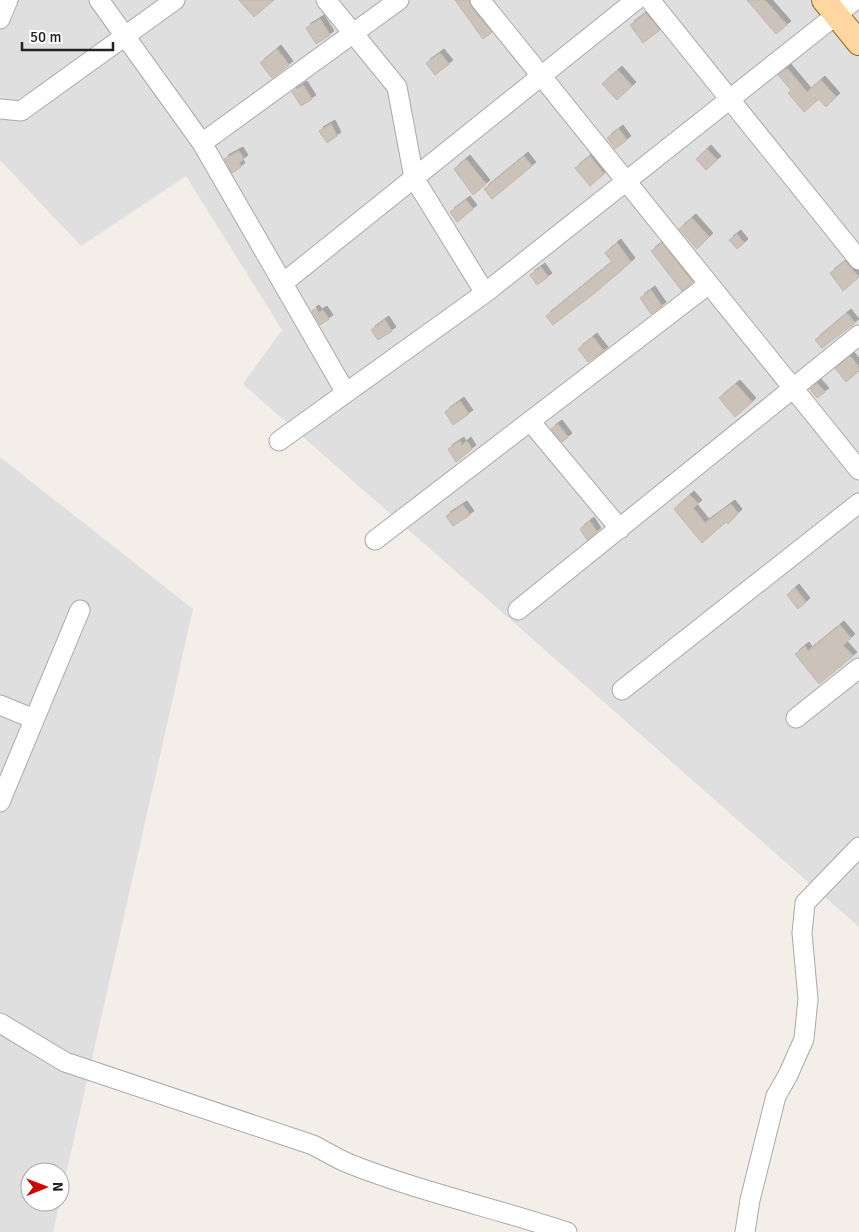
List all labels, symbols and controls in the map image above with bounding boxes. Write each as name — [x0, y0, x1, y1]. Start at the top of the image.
scale bar — [22, 20, 114, 52]
text: 50 m — [30, 28, 61, 46]
north arrow — [20, 1162, 70, 1212]
text: N — [49, 1182, 66, 1192]

